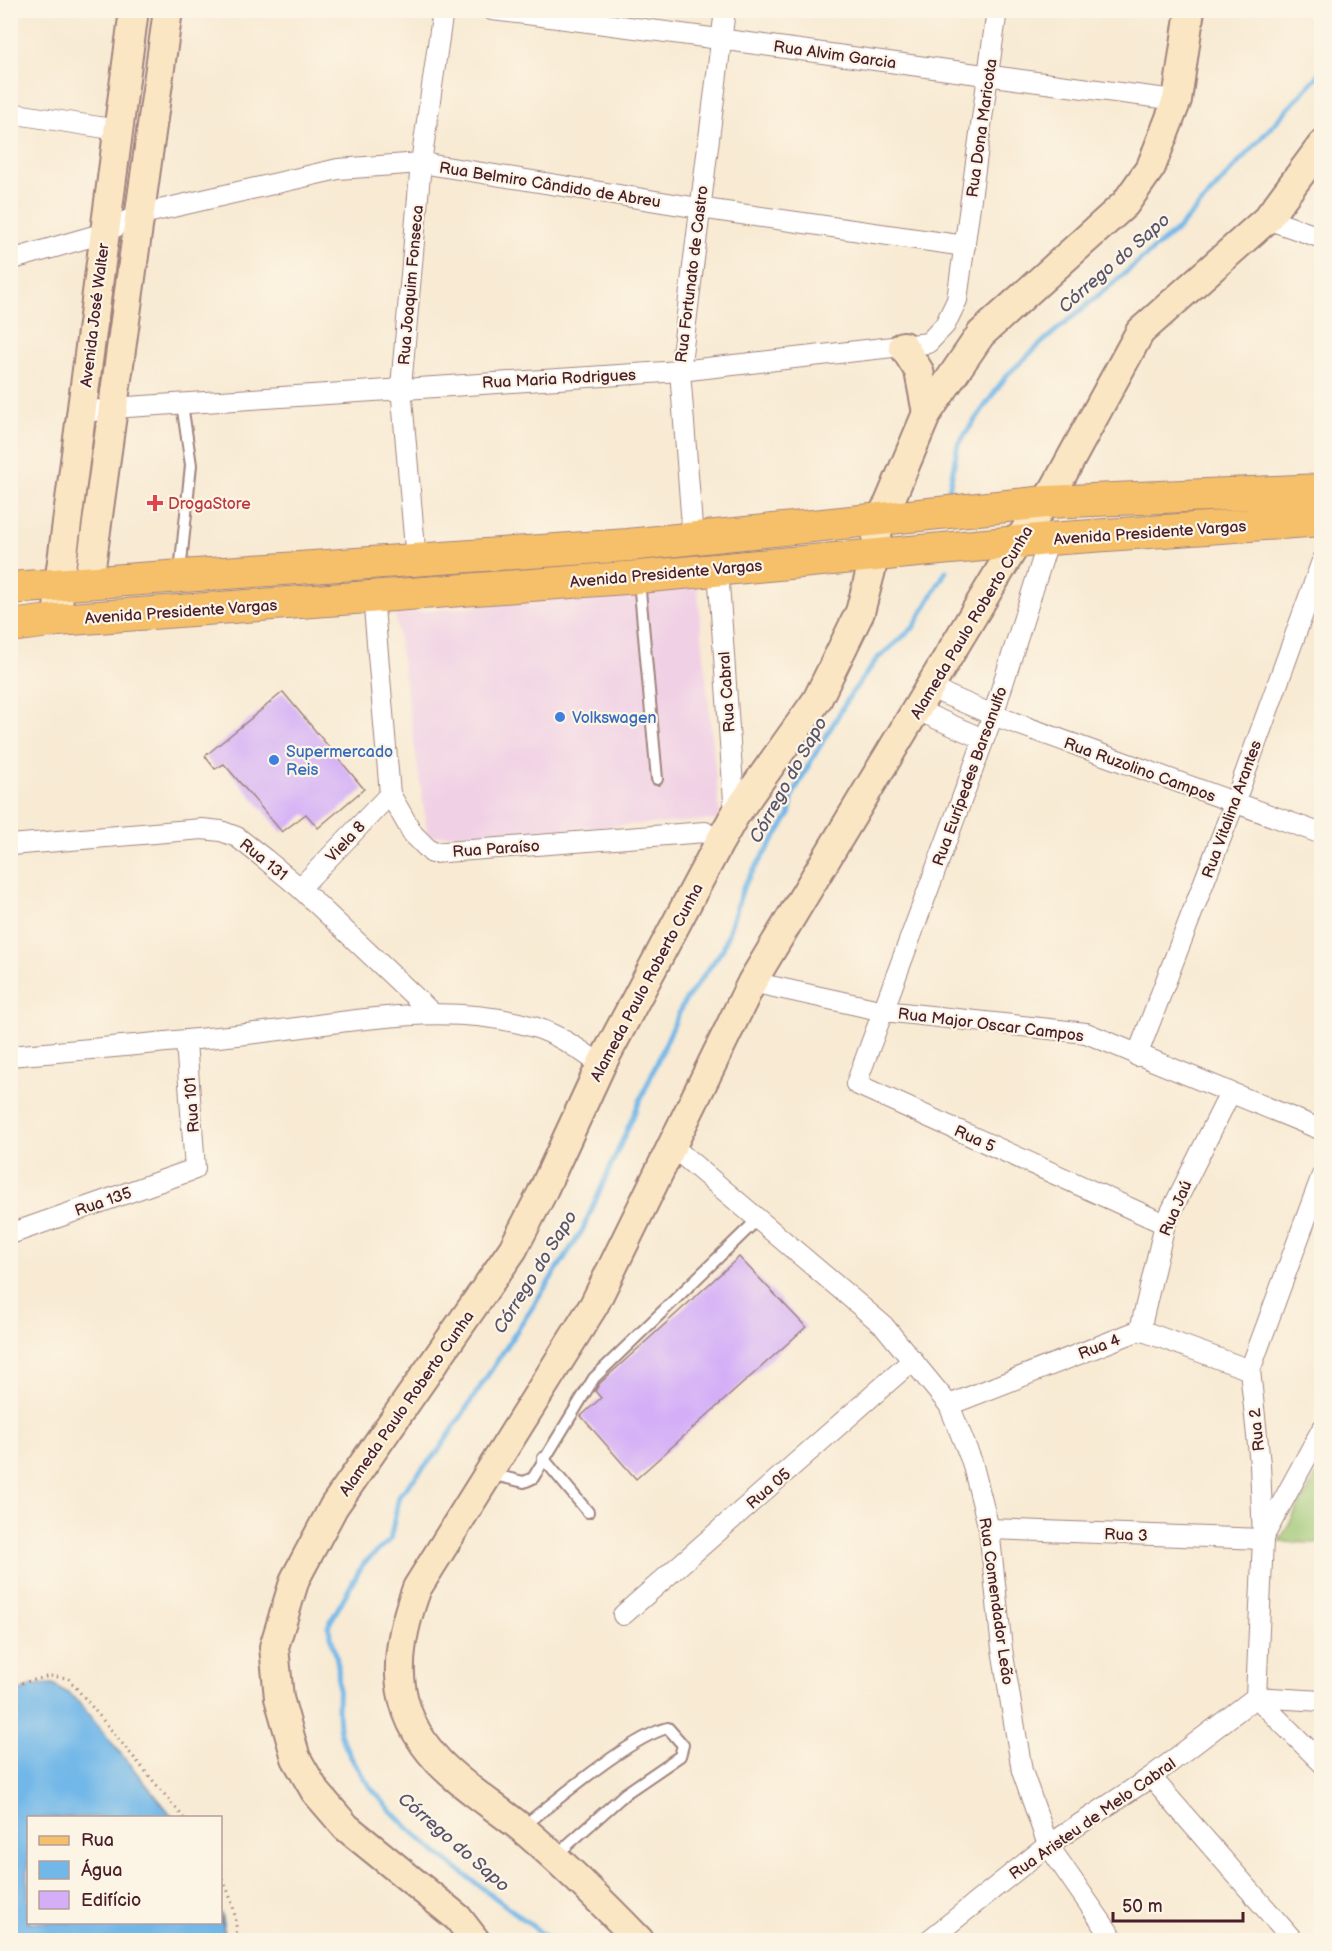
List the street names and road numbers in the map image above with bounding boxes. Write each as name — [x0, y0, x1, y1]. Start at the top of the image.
street label: Rua Alvim Garcia — [772, 37, 897, 74]
street label: Rua Dona Maricota — [963, 58, 1002, 199]
street label: Rua Belmiro Cândido de Abreu — [438, 159, 662, 212]
street label: Rua Fortunato de Castro — [672, 185, 713, 364]
street label: Rua Joaquim Fonseca — [395, 204, 428, 366]
street label: Avenida José Walter — [77, 242, 114, 388]
street label: Rua Maria Rodrigues — [482, 366, 637, 393]
street label: Avenida Presidente Vargas — [1053, 517, 1247, 550]
street label: Alameda Paulo Roberto Cunha — [907, 523, 1038, 723]
street label: Avenida Presidente Vargas — [569, 557, 763, 592]
street label: Avenida Presidente Vargas — [84, 596, 278, 629]
street label: Rua Cabral — [715, 651, 740, 733]
street label: Rua Eurípedes Barsanulfo — [929, 684, 1012, 869]
street label: Rua Ruzolino Campos — [1061, 734, 1218, 807]
street label: Rua Vitalina Arantes — [1199, 738, 1266, 881]
street label: Viela 8 — [322, 818, 370, 867]
street label: Rua 131 — [235, 835, 291, 885]
street label: Rua Paraíso — [452, 837, 540, 862]
street label: Alameda Paulo Roberto Cunha — [587, 880, 708, 1085]
street label: Rua Major Oscar Campos — [897, 1005, 1085, 1046]
street label: Rua 101 — [181, 1077, 204, 1133]
street label: Rua 5 — [951, 1122, 998, 1157]
street label: Rua Jaú — [1156, 1178, 1197, 1239]
street label: Rua 135 — [73, 1184, 134, 1221]
street label: Alameda Paulo Roberto Cunha — [336, 1308, 479, 1500]
street label: Rua 4 — [1076, 1331, 1123, 1364]
street label: Rua 2 — [1246, 1407, 1269, 1452]
street label: Rua 05 — [743, 1465, 795, 1513]
street label: Rua Comendador Leão — [974, 1516, 1017, 1686]
street label: Rua 3 — [1104, 1525, 1148, 1546]
street label: Rua Aristeu de Melo Cabral — [1006, 1754, 1180, 1884]

